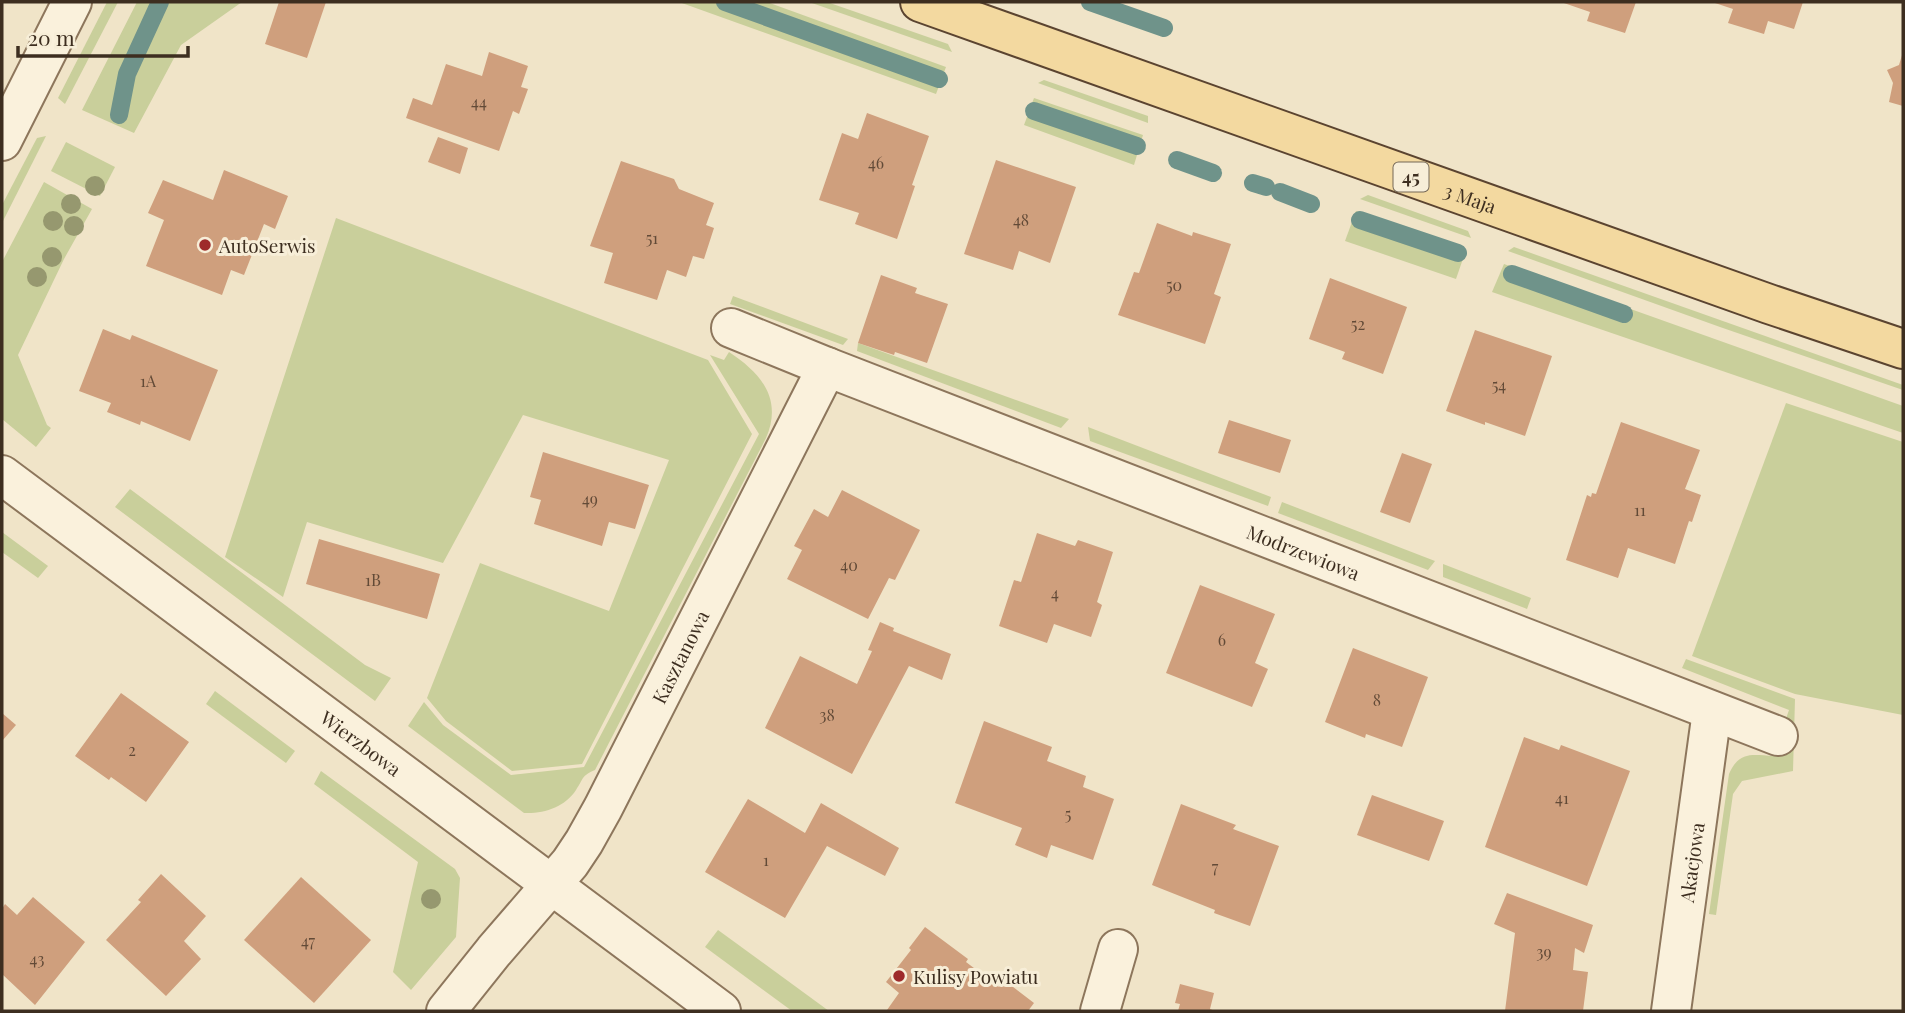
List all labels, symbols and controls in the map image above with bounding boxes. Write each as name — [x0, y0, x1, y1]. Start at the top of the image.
scale bar — [18, 14, 187, 58]
text: 20 m — [28, 23, 75, 51]
house number: 44 — [471, 91, 487, 112]
house number: 46 — [868, 152, 884, 173]
road number: 45 — [1394, 162, 1428, 192]
street label: 3 Maja — [1441, 176, 1500, 219]
house number: 48 — [1013, 209, 1029, 230]
house number: 51 — [646, 227, 658, 248]
place label: AutoSerwis — [218, 232, 316, 258]
marker: AutoSerwis — [197, 237, 213, 253]
house number: 50 — [1166, 274, 1182, 295]
house number: 52 — [1351, 313, 1365, 334]
house number: 1A — [140, 370, 157, 391]
house number: 54 — [1492, 374, 1506, 395]
house number: 49 — [582, 488, 598, 509]
house number: 11 — [1634, 499, 1646, 520]
street label: Modrzewiowa — [1243, 518, 1364, 586]
house number: 40 — [840, 554, 858, 575]
house number: 1B — [365, 569, 381, 590]
house number: 4 — [1051, 582, 1059, 603]
street label: Kasztanowa — [645, 605, 715, 708]
house number: 6 — [1218, 629, 1226, 650]
house number: 8 — [1373, 689, 1381, 710]
street label: Wierzbowa — [315, 704, 407, 782]
house number: 38 — [819, 704, 835, 725]
house number: 2 — [128, 739, 136, 760]
house number: 41 — [1555, 787, 1569, 808]
house number: 5 — [1065, 803, 1071, 824]
street label: Akacjowa — [1673, 820, 1710, 905]
house number: 1 — [763, 849, 769, 870]
house number: 7 — [1212, 856, 1219, 877]
house number: 47 — [301, 930, 316, 951]
house number: 39 — [1536, 941, 1552, 962]
house number: 43 — [30, 948, 44, 969]
place label: Kulisy Powiatu — [913, 963, 1038, 989]
marker: Kulisy Powiatu — [891, 968, 907, 984]

